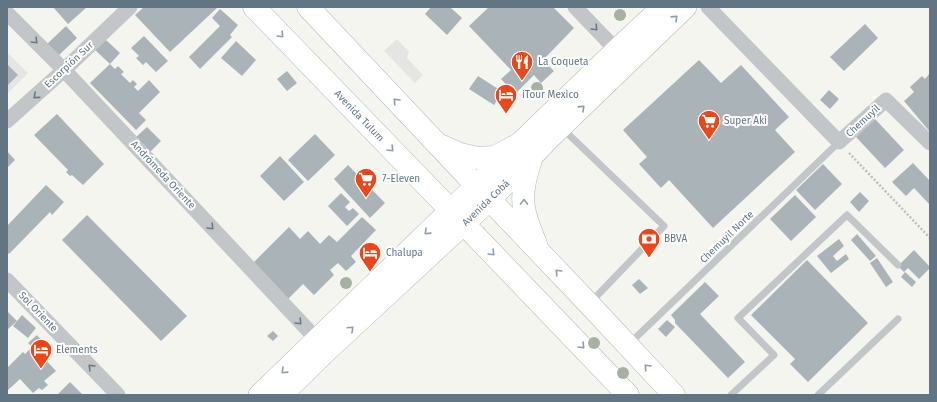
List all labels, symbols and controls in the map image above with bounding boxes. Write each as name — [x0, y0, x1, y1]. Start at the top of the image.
one-way arrow — [670, 15, 678, 23]
one-way arrow — [590, 23, 598, 31]
one-way arrow — [276, 30, 284, 38]
one-way arrow — [30, 36, 38, 44]
street label: Escorpión Sur — [42, 39, 96, 91]
restaurant icon: La Coqueta — [509, 49, 535, 82]
place label: La Coqueta — [538, 56, 588, 68]
hotel icon: iTour Mexico — [493, 82, 519, 115]
street label: Avenida Tulum — [332, 88, 386, 144]
place label: iTour Mexico — [522, 89, 579, 101]
one-way arrow — [33, 91, 40, 98]
one-way arrow — [393, 98, 401, 106]
street label: Chemuyil — [844, 102, 882, 140]
one-way arrow — [577, 105, 585, 113]
supermarket icon: Super Aki — [696, 108, 722, 141]
place label: Super Aki — [724, 115, 767, 127]
street label: Andrómeda Oriente — [128, 138, 198, 212]
one-way arrow — [386, 144, 394, 152]
supermarket icon: 7-Eleven — [353, 166, 379, 199]
place label: 7-Eleven — [382, 173, 420, 185]
street label: Avenida Cobá — [460, 177, 512, 229]
one-way arrow — [520, 199, 528, 205]
street label: Chemuyil Norte — [698, 208, 756, 266]
one-way arrow — [206, 222, 213, 230]
bank icon: BBVA — [636, 226, 662, 259]
one-way arrow — [424, 227, 432, 235]
place label: BBVA — [664, 233, 687, 245]
hotel icon: Chalupa — [357, 240, 383, 273]
place label: Chalupa — [386, 247, 423, 259]
one-way arrow — [487, 248, 494, 256]
one-way arrow — [556, 269, 563, 277]
street label: Sol Oriente — [16, 290, 60, 334]
one-way arrow — [295, 317, 302, 324]
one-way arrow — [346, 327, 354, 334]
hotel icon: Elements — [28, 337, 54, 370]
one-way arrow — [577, 341, 584, 349]
place label: Elements — [56, 344, 98, 356]
one-way arrow — [88, 364, 96, 372]
one-way arrow — [645, 364, 652, 371]
one-way arrow — [281, 366, 289, 374]

